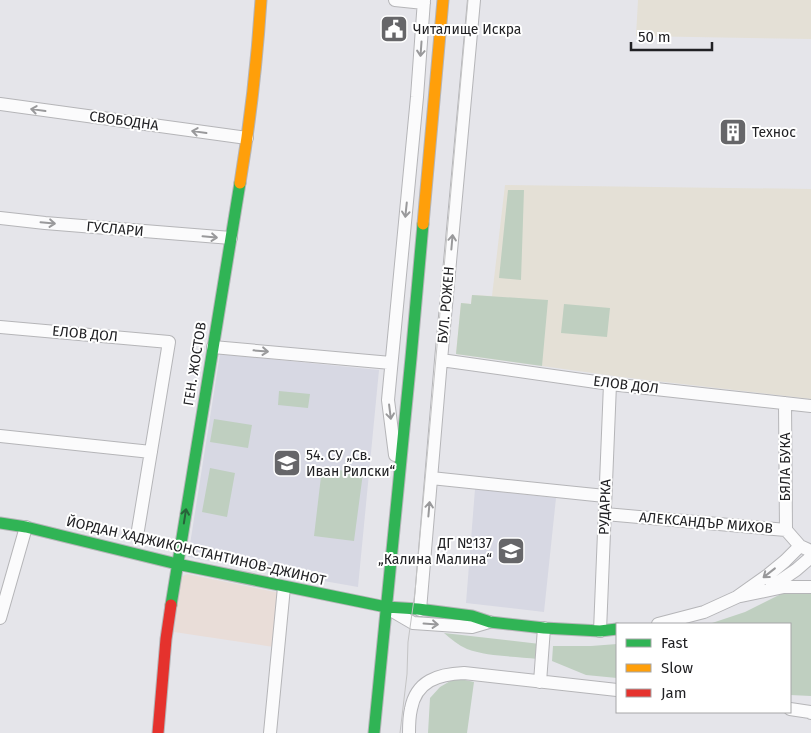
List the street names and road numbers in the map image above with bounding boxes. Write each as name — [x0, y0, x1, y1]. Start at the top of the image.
street label: СВОБОДНА — [88, 108, 160, 134]
street label: ГУСЛАРИ — [86, 218, 144, 240]
street label: БУЛ. РОЖЕН — [434, 266, 458, 344]
street label: ГЕН. ЖОСТОВ — [180, 321, 210, 407]
street label: ЕЛОВ ДОЛ — [51, 323, 119, 345]
street label: ЕЛОВ ДОЛ — [592, 373, 660, 397]
street label: БЯЛА БУКА — [777, 432, 794, 502]
street label: РУДАРКА — [596, 479, 614, 535]
street label: АЛЕКСАНДЪР МИХОВ — [638, 509, 774, 537]
street label: ЙОРДАН ХАДЖИКОНСТАНТИНОВ-ДЖИНОТ — [65, 513, 328, 589]

